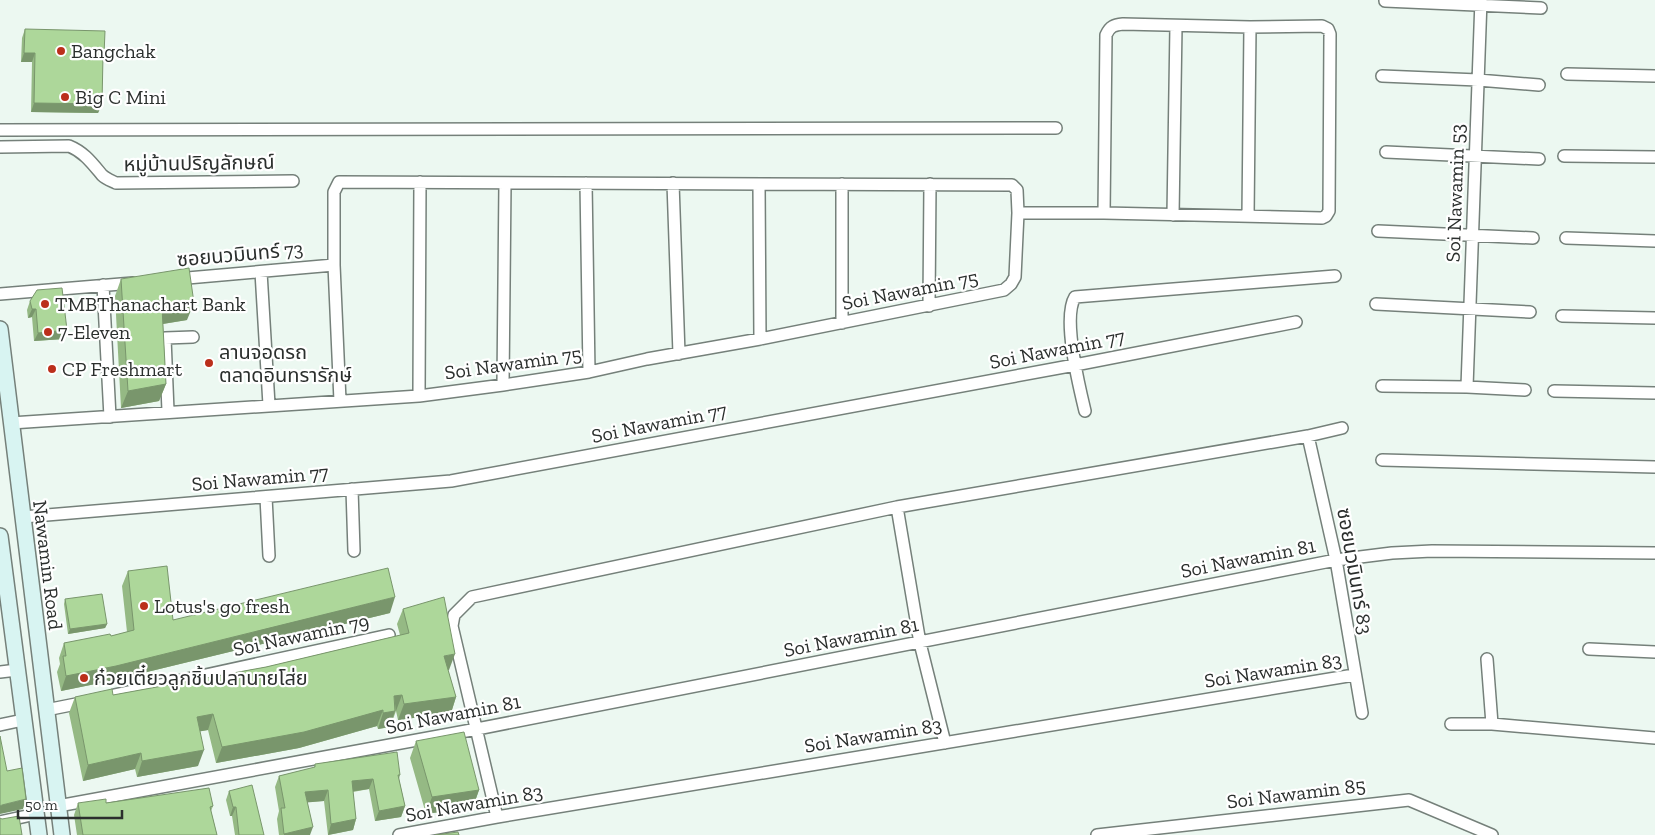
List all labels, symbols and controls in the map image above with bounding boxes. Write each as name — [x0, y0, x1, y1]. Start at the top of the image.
place label: Bangchak — [71, 39, 156, 63]
marker: Bangchak — [55, 45, 67, 57]
place label: Big C Mini — [75, 85, 166, 109]
marker: Big C Mini — [59, 91, 71, 103]
street label: Soi Nawamin 53 — [1441, 123, 1469, 263]
street label: หมู่บ้านปริญลักษณ์ — [123, 150, 275, 177]
street label: ซอยนวมินทร์ 73 — [176, 237, 304, 271]
street label: Soi Nawamin 75 — [840, 265, 980, 315]
place label: TMBThanachart Bank — [55, 292, 246, 316]
marker: TMBThanachart Bank — [39, 298, 51, 310]
place label: 7-Eleven — [58, 320, 131, 344]
street label: Soi Nawamin 77 — [987, 324, 1127, 374]
marker: 7-Eleven — [42, 326, 54, 338]
place label: ลานจอดรถ ตลาดอินทรารักษ์ — [219, 340, 352, 387]
street label: Soi Nawamin 75 — [443, 342, 583, 384]
place label: CP Freshmart — [62, 357, 183, 381]
marker: ลานจอดรถ ตลาดอินทรารักษ์ — [203, 357, 215, 369]
marker: CP Freshmart — [46, 363, 58, 375]
street label: Soi Nawamin 77 — [589, 398, 729, 448]
street label: Soi Nawamin 77 — [191, 460, 330, 496]
street label: Nawamin Road — [28, 499, 68, 631]
street label: ซอยนวมินทร์ 83 — [1332, 506, 1378, 636]
street label: Soi Nawamin 81 — [1179, 533, 1318, 583]
place label: Lotus's go fresh — [154, 594, 290, 618]
marker: Lotus's go fresh — [138, 600, 150, 612]
street label: Soi Nawamin 79 — [231, 609, 371, 661]
street label: Soi Nawamin 81 — [782, 612, 921, 662]
street label: Soi Nawamin 83 — [1202, 647, 1344, 693]
place label: ก๋วยเตี๋ยวลูกชิ้นปลานายโส่ย — [94, 664, 308, 691]
marker: ก๋วยเตี๋ยวลูกชิ้นปลานายโส่ย — [78, 672, 90, 684]
street label: Soi Nawamin 81 — [384, 689, 523, 739]
street label: Soi Nawamin 83 — [802, 712, 944, 758]
street label: Soi Nawamin 85 — [1225, 773, 1367, 813]
street label: Soi Nawamin 83 — [403, 779, 545, 827]
scale bar — [18, 788, 121, 820]
text: 50 m — [25, 796, 58, 814]

